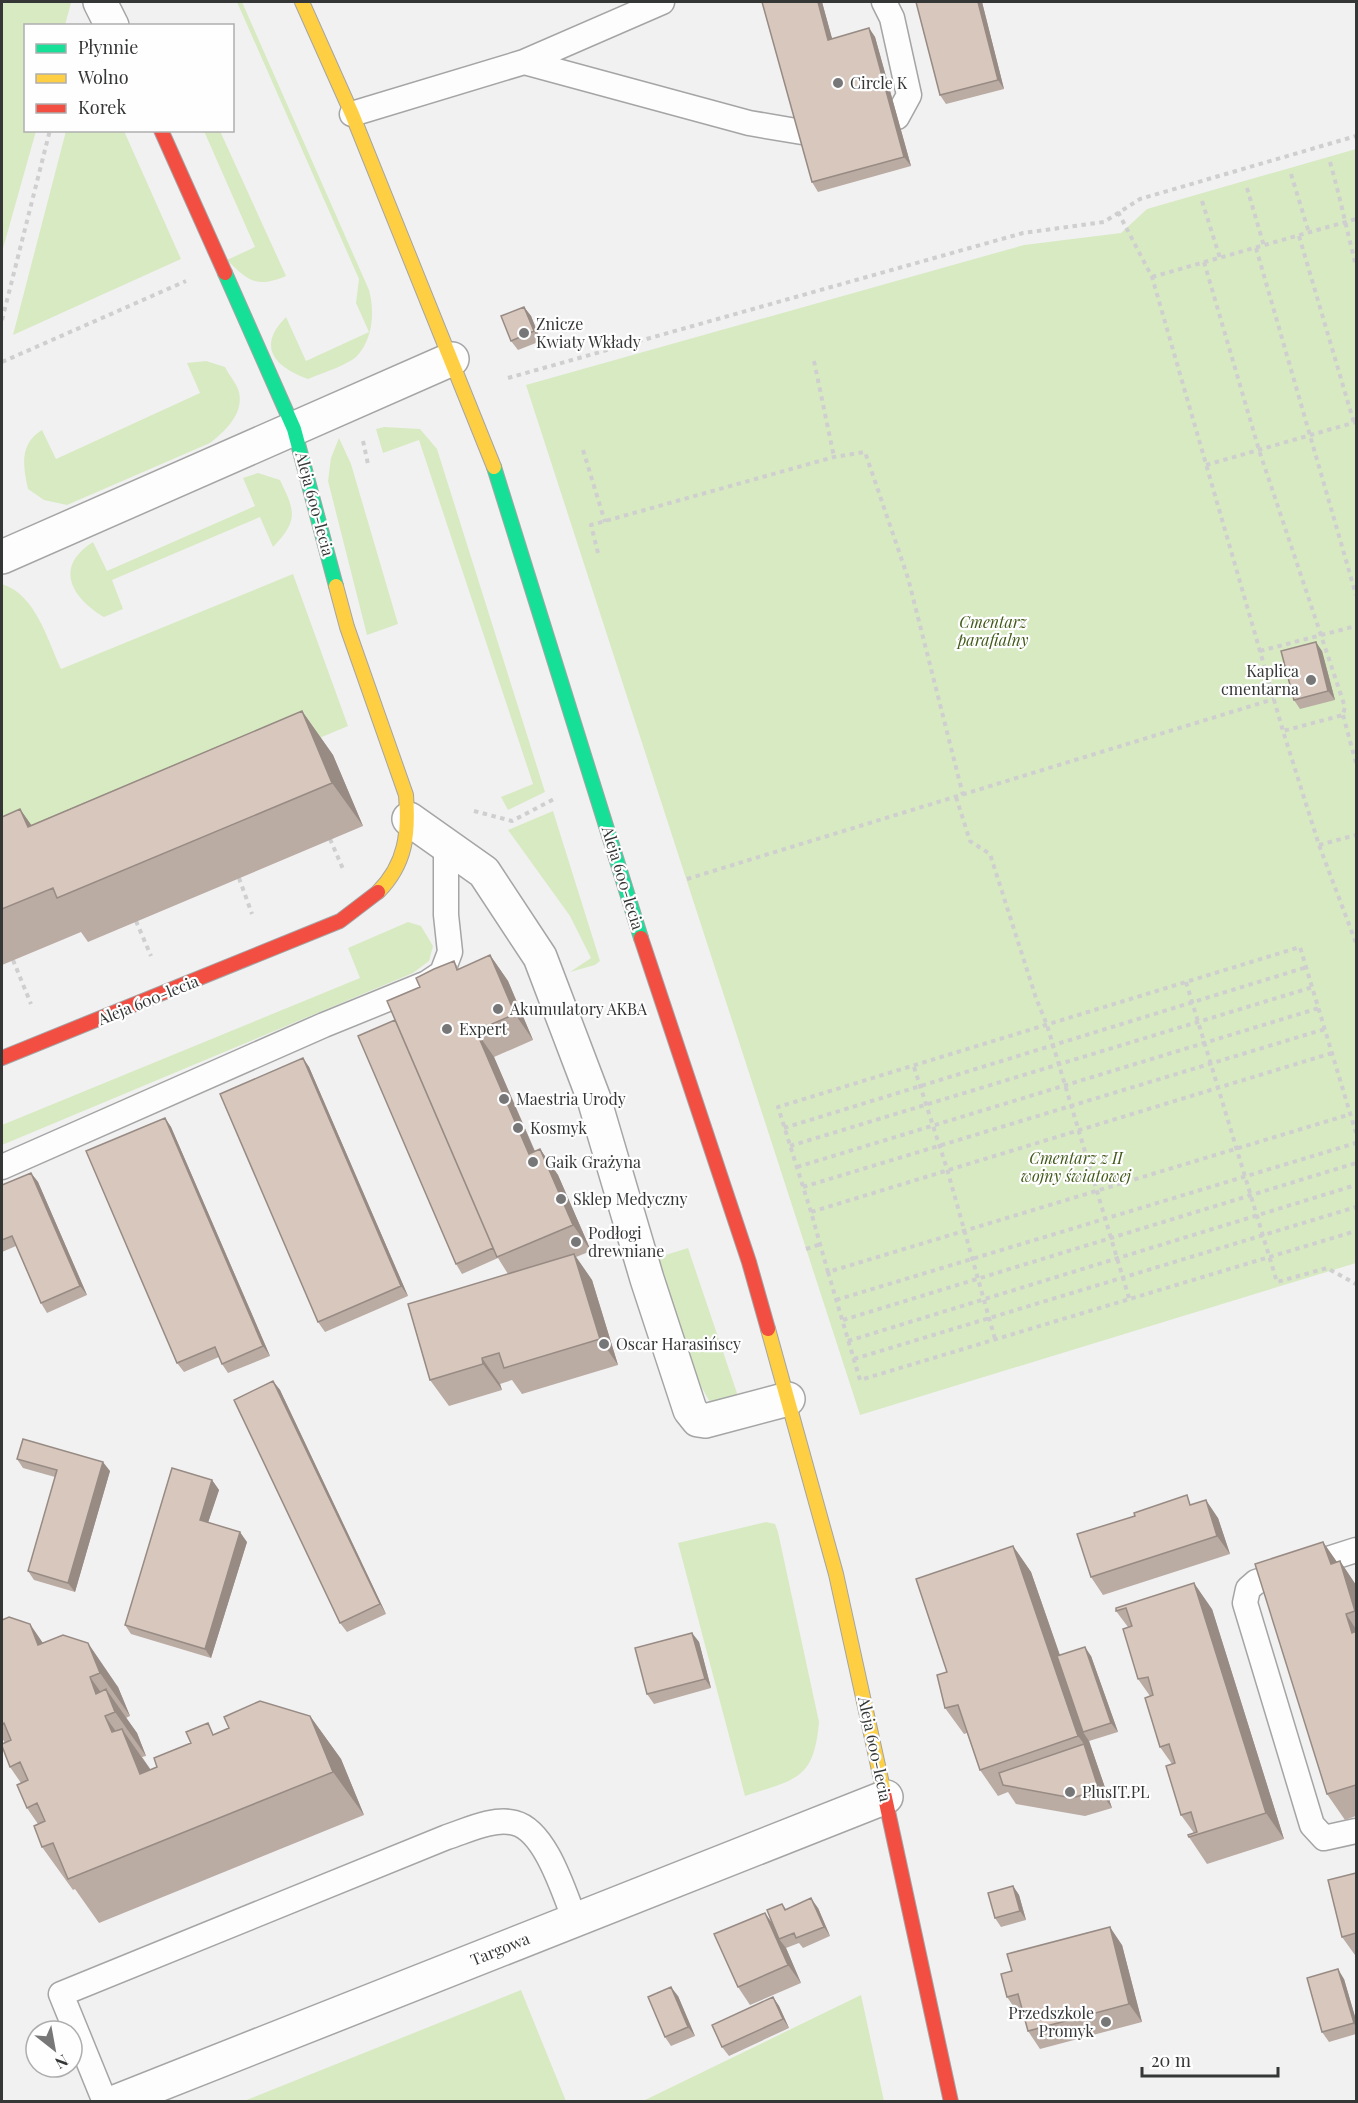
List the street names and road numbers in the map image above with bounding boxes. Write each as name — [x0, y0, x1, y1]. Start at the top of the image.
street label: Aleja 600-lecia — [291, 448, 339, 558]
street label: Aleja 600-lecia — [597, 823, 649, 932]
street label: Aleja 600-lecia — [93, 970, 201, 1030]
street label: Aleja 600-lecia — [854, 1693, 897, 1803]
street label: Targowa — [467, 1927, 532, 1970]

